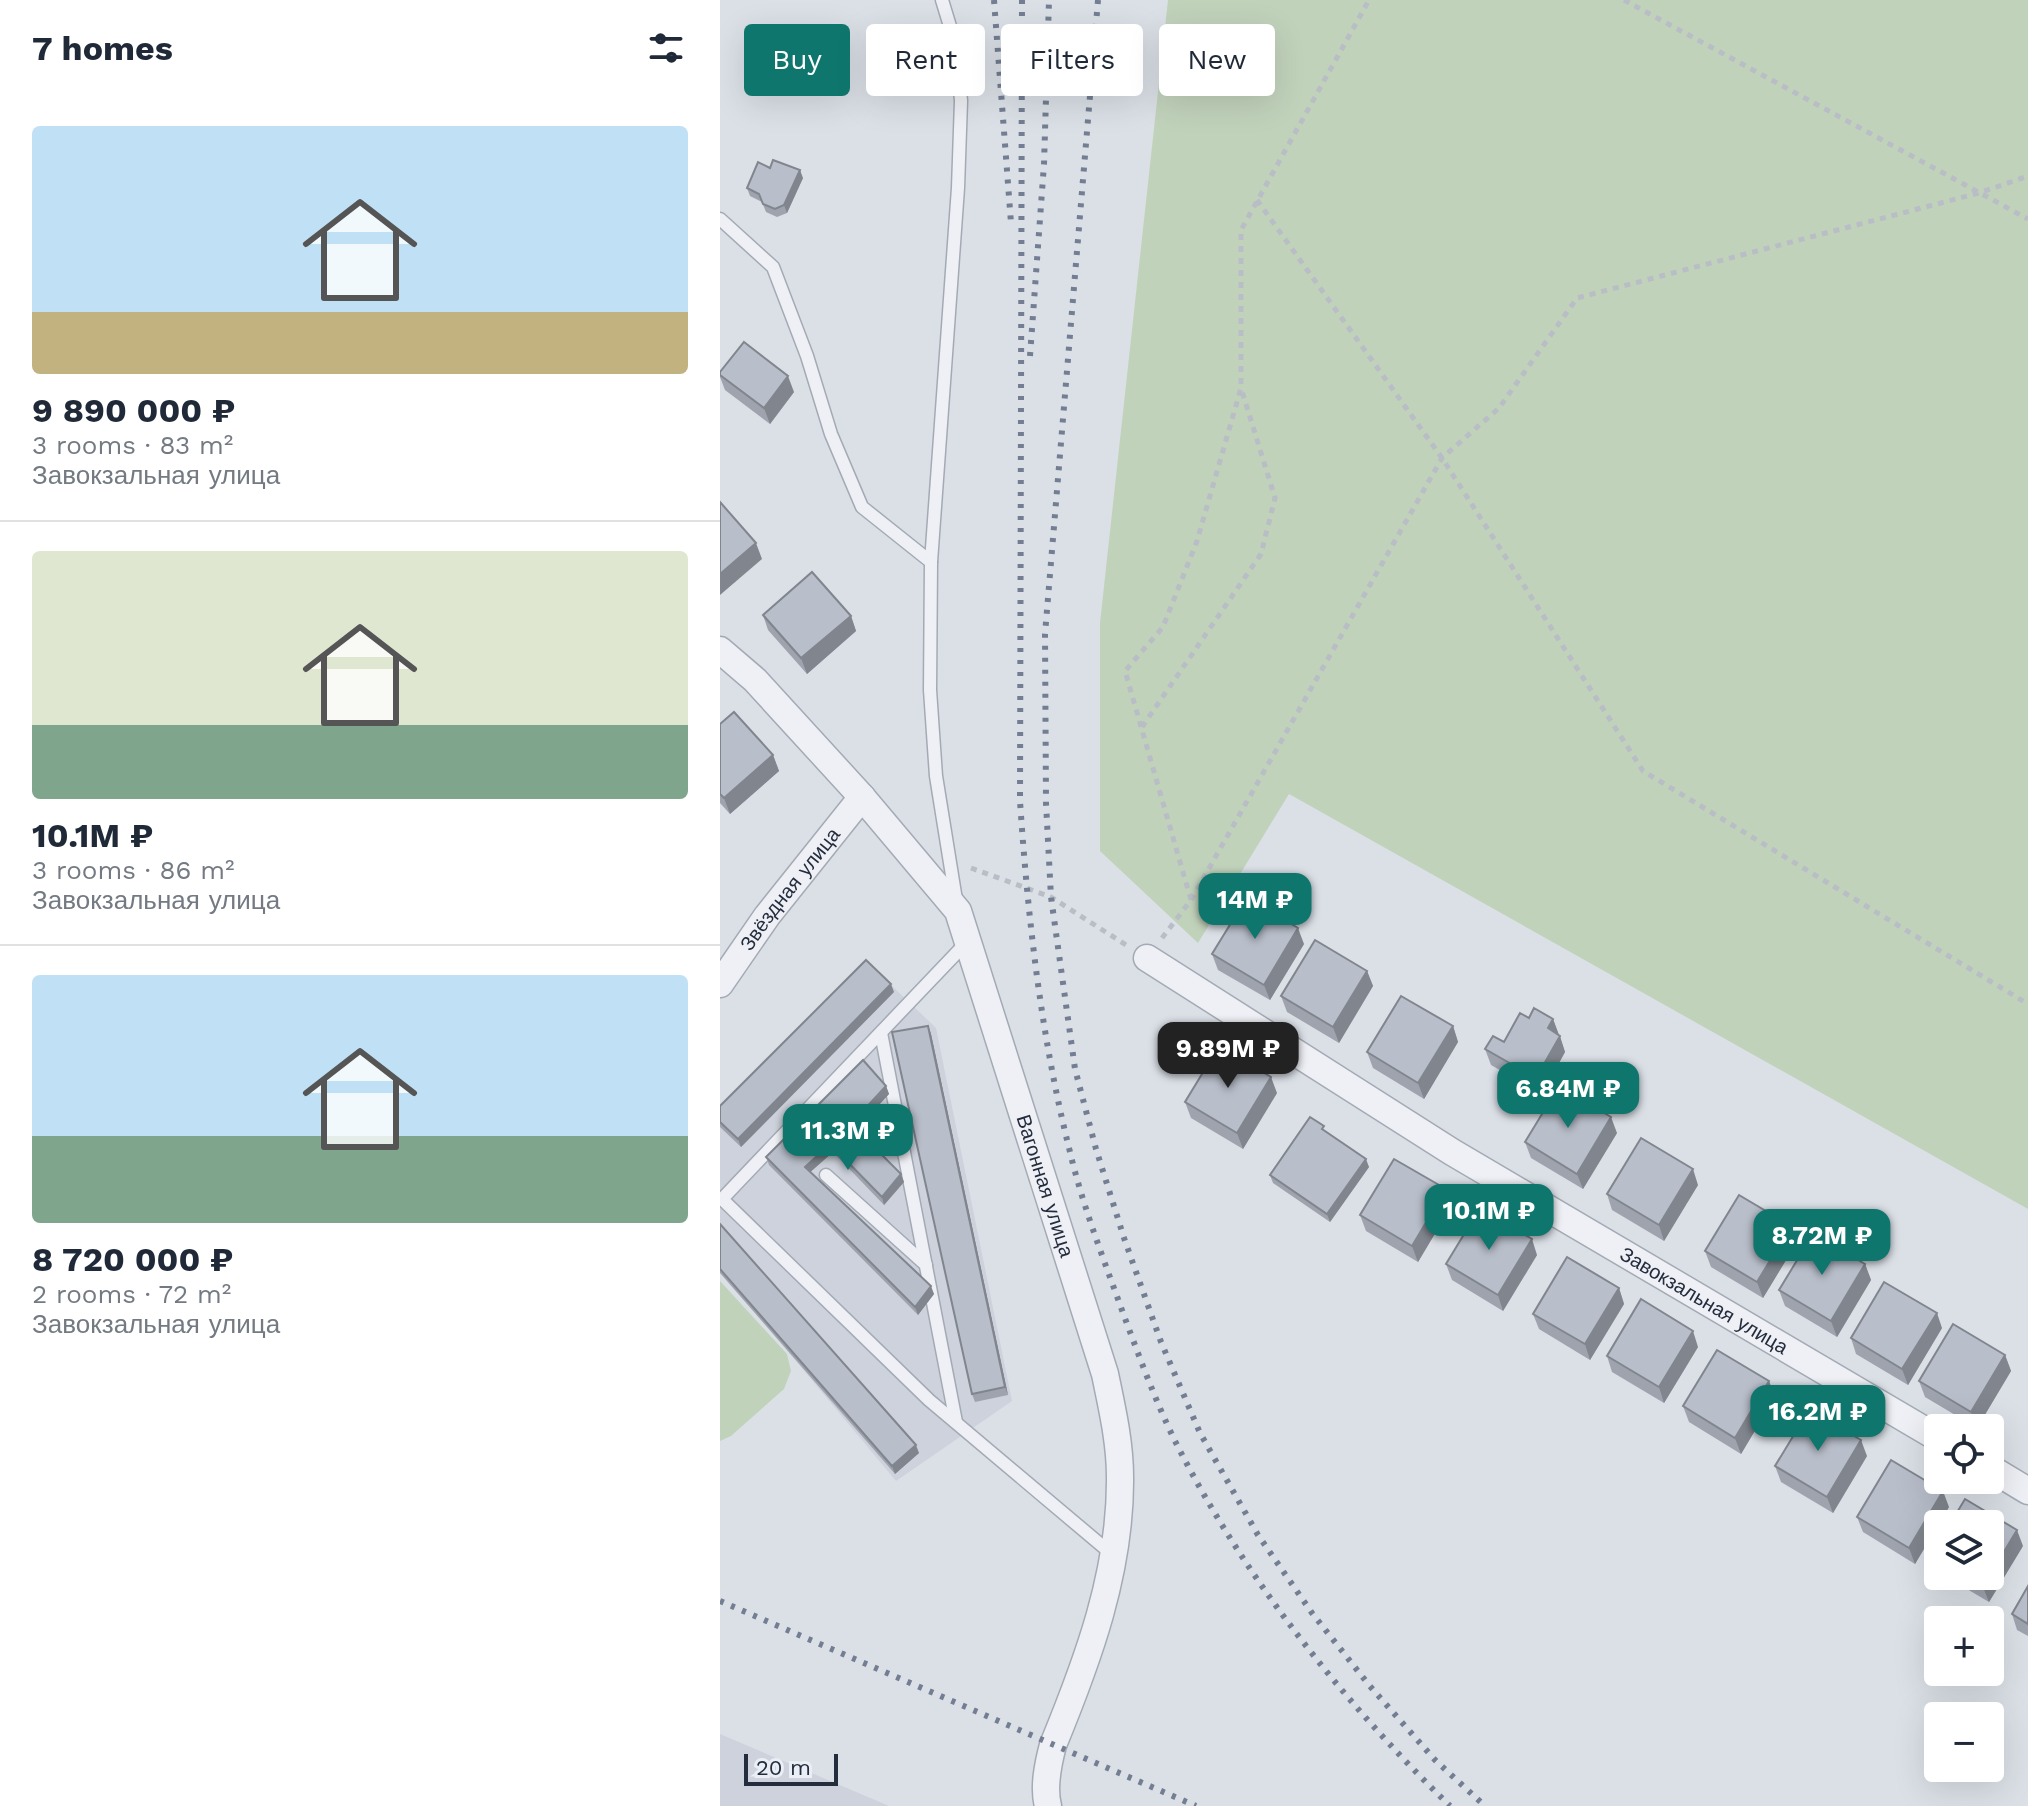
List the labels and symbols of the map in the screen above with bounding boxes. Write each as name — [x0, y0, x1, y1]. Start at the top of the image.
street label: Звёздная улица — [735, 822, 845, 955]
pin: 14M ₽ — [1199, 873, 1311, 941]
pin: 9.89M ₽ — [1154, 1022, 1302, 1090]
pin: 6.84M ₽ — [1494, 1062, 1642, 1130]
pin: 11.3M ₽ — [774, 1104, 922, 1172]
street label: Вагонная улица — [1011, 1111, 1079, 1261]
pin: 10.1M ₽ — [1415, 1184, 1563, 1252]
pin: 8.72M ₽ — [1748, 1209, 1896, 1277]
street label: Завокзальная улица — [1616, 1242, 1793, 1360]
pin: 16.2M ₽ — [1744, 1385, 1892, 1453]
scale bar — [744, 1750, 838, 1786]

